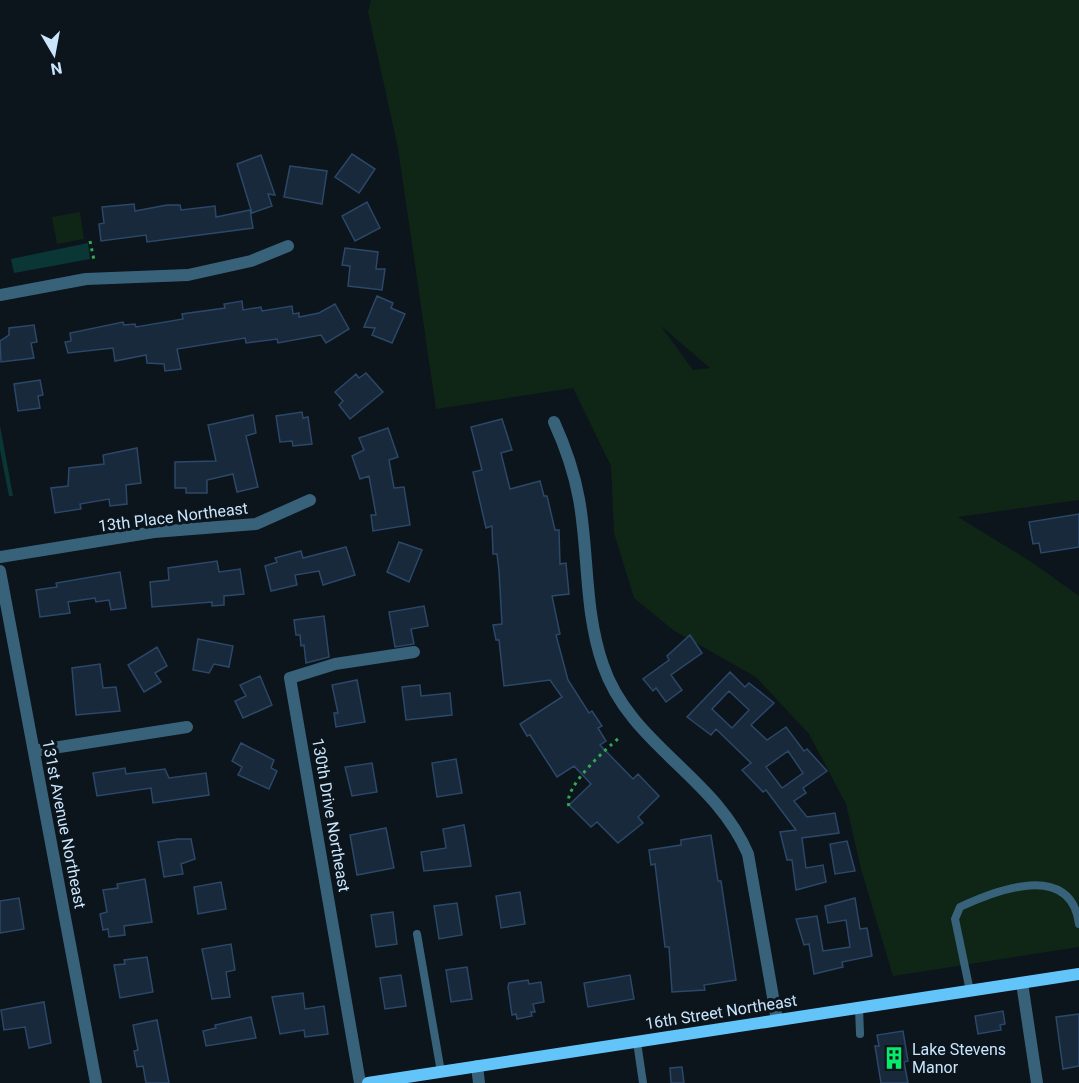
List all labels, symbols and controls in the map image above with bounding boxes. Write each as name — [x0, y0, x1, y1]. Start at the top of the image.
north arrow — [24, 24, 84, 84]
text: N — [49, 58, 64, 79]
street label: 13th Place Northeast — [97, 498, 249, 536]
street label: 130th Drive Northeast — [308, 737, 354, 893]
street label: 131st Avenue Northeast — [38, 738, 90, 910]
street label: 16th Street Northeast — [644, 991, 798, 1033]
place label: Lake Stevens Manor — [912, 1040, 1006, 1077]
building icon: Lake Stevens Manor — [881, 1045, 907, 1071]

